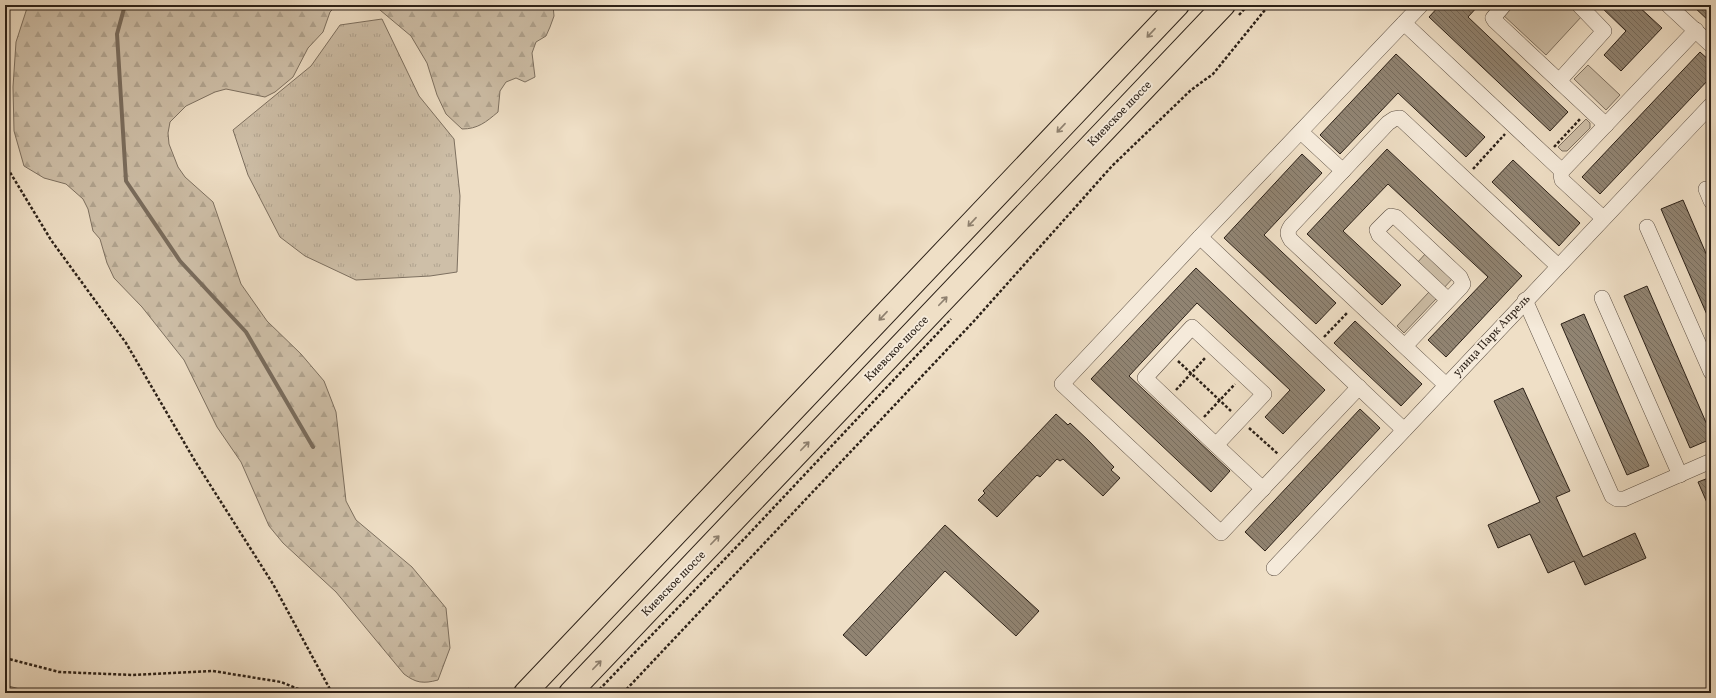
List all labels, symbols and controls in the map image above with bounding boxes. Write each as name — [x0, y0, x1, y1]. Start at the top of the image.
one-way arrow — [1146, 28, 1156, 38]
street label: Киевское шоссе — [1084, 77, 1156, 151]
one-way arrow — [1057, 123, 1066, 133]
one-way arrow — [967, 217, 977, 227]
street label: улица Парк Апрель — [1450, 292, 1534, 380]
one-way arrow — [938, 296, 948, 306]
one-way arrow — [878, 311, 887, 321]
street label: Киевское шоссе — [861, 312, 933, 386]
one-way arrow — [800, 441, 810, 451]
one-way arrow — [710, 535, 720, 545]
street label: Киевское шоссе — [638, 547, 710, 621]
one-way arrow — [592, 660, 602, 670]

